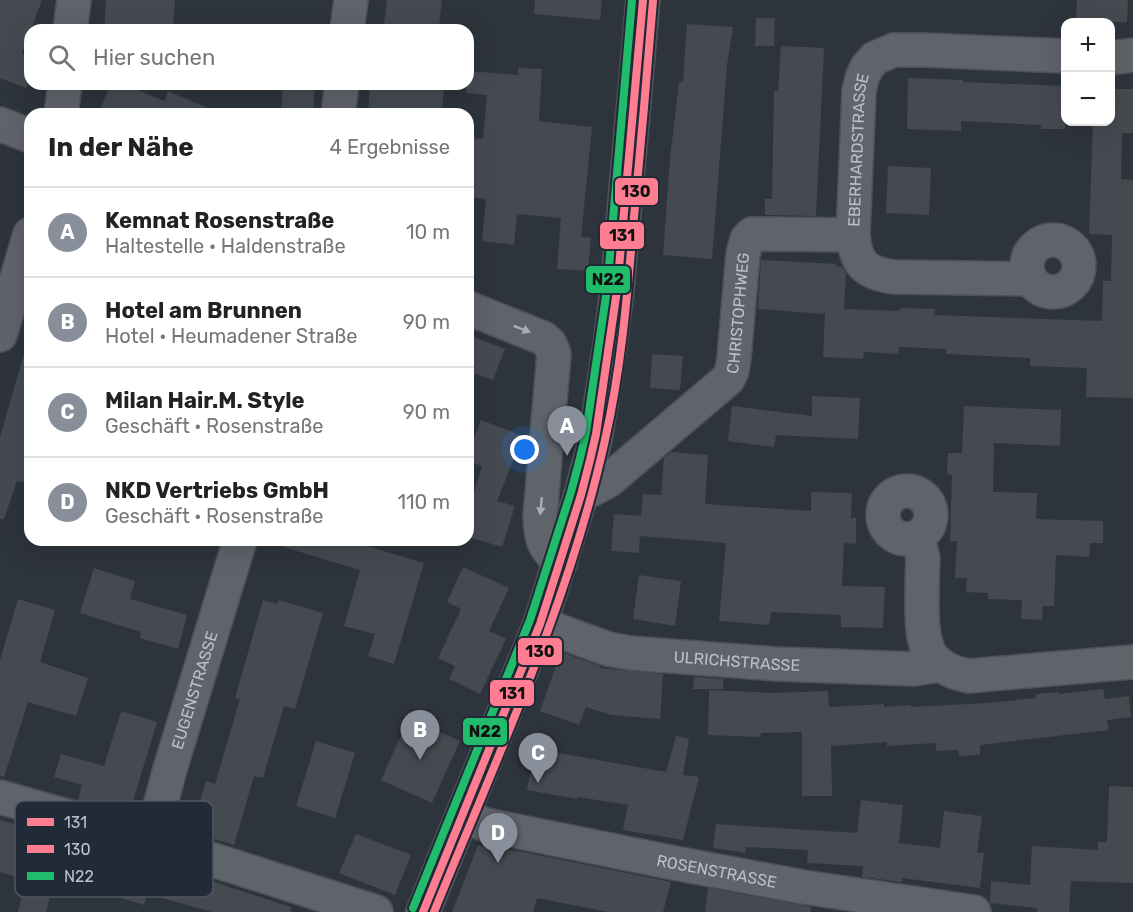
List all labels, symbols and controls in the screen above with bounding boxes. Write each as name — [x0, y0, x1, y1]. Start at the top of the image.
map controls — [1061, 18, 1115, 126]
button: + — [1061, 18, 1115, 72]
search box — [24, 24, 474, 90]
icon: search — [45, 41, 78, 74]
text: Hier suchen — [93, 44, 215, 71]
street label: EBERHARDSTRASSE — [844, 71, 872, 227]
button: − — [1061, 72, 1115, 126]
text: In der Nähe — [48, 132, 194, 163]
text: 4 Ergebnisse — [330, 135, 450, 159]
line badge: 130 — [614, 177, 659, 206]
text: 130 — [621, 182, 651, 201]
text: Kemnat Rosenstraße — [105, 207, 334, 234]
text: A — [60, 220, 75, 244]
text: 10 m — [406, 220, 450, 244]
line badge: 131 — [599, 221, 645, 250]
text: 131 — [609, 226, 635, 245]
text: Haltestelle · Haldenstraße — [105, 234, 346, 258]
street label: CHRISTOPHWEG — [722, 252, 753, 375]
line badge: N22 — [585, 265, 631, 294]
text: N22 — [592, 270, 624, 289]
text: Hotel am Brunnen — [105, 297, 302, 324]
text: B — [60, 310, 75, 334]
text: 90 m — [403, 310, 450, 334]
text: Hotel · Heumadener Straße — [105, 324, 357, 348]
one-way arrow — [514, 325, 532, 335]
text: Milan Hair.M. Style — [105, 387, 305, 414]
text: C — [60, 400, 75, 424]
text: 90 m — [403, 400, 450, 424]
pin: A — [548, 406, 586, 456]
text: Geschäft · Rosenstraße — [105, 414, 324, 438]
your location — [510, 435, 539, 464]
text: NKD Vertriebs GmbH — [105, 477, 329, 504]
text: D — [60, 490, 75, 514]
text: 110 m — [398, 490, 450, 514]
one-way arrow — [536, 496, 546, 515]
text: Geschäft · Rosenstraße — [105, 504, 324, 528]
street label: EUGENSTRASSE — [167, 629, 221, 751]
line badge: 130 — [517, 637, 563, 666]
text: 130 — [525, 642, 555, 661]
street label: ULRICHSTRASSE — [673, 647, 801, 674]
line badge: 131 — [489, 679, 535, 707]
text: 131 — [499, 684, 525, 703]
pin: B — [400, 710, 440, 760]
line badge: N22 — [462, 717, 508, 746]
text: N22 — [469, 722, 501, 741]
pin: C — [518, 734, 558, 783]
legend — [15, 801, 213, 897]
text: 131 — [64, 813, 87, 832]
pin: D — [478, 814, 518, 863]
text: 130 — [64, 840, 91, 859]
street label: ROSENSTRASSE — [655, 850, 778, 891]
text: N22 — [64, 867, 94, 886]

